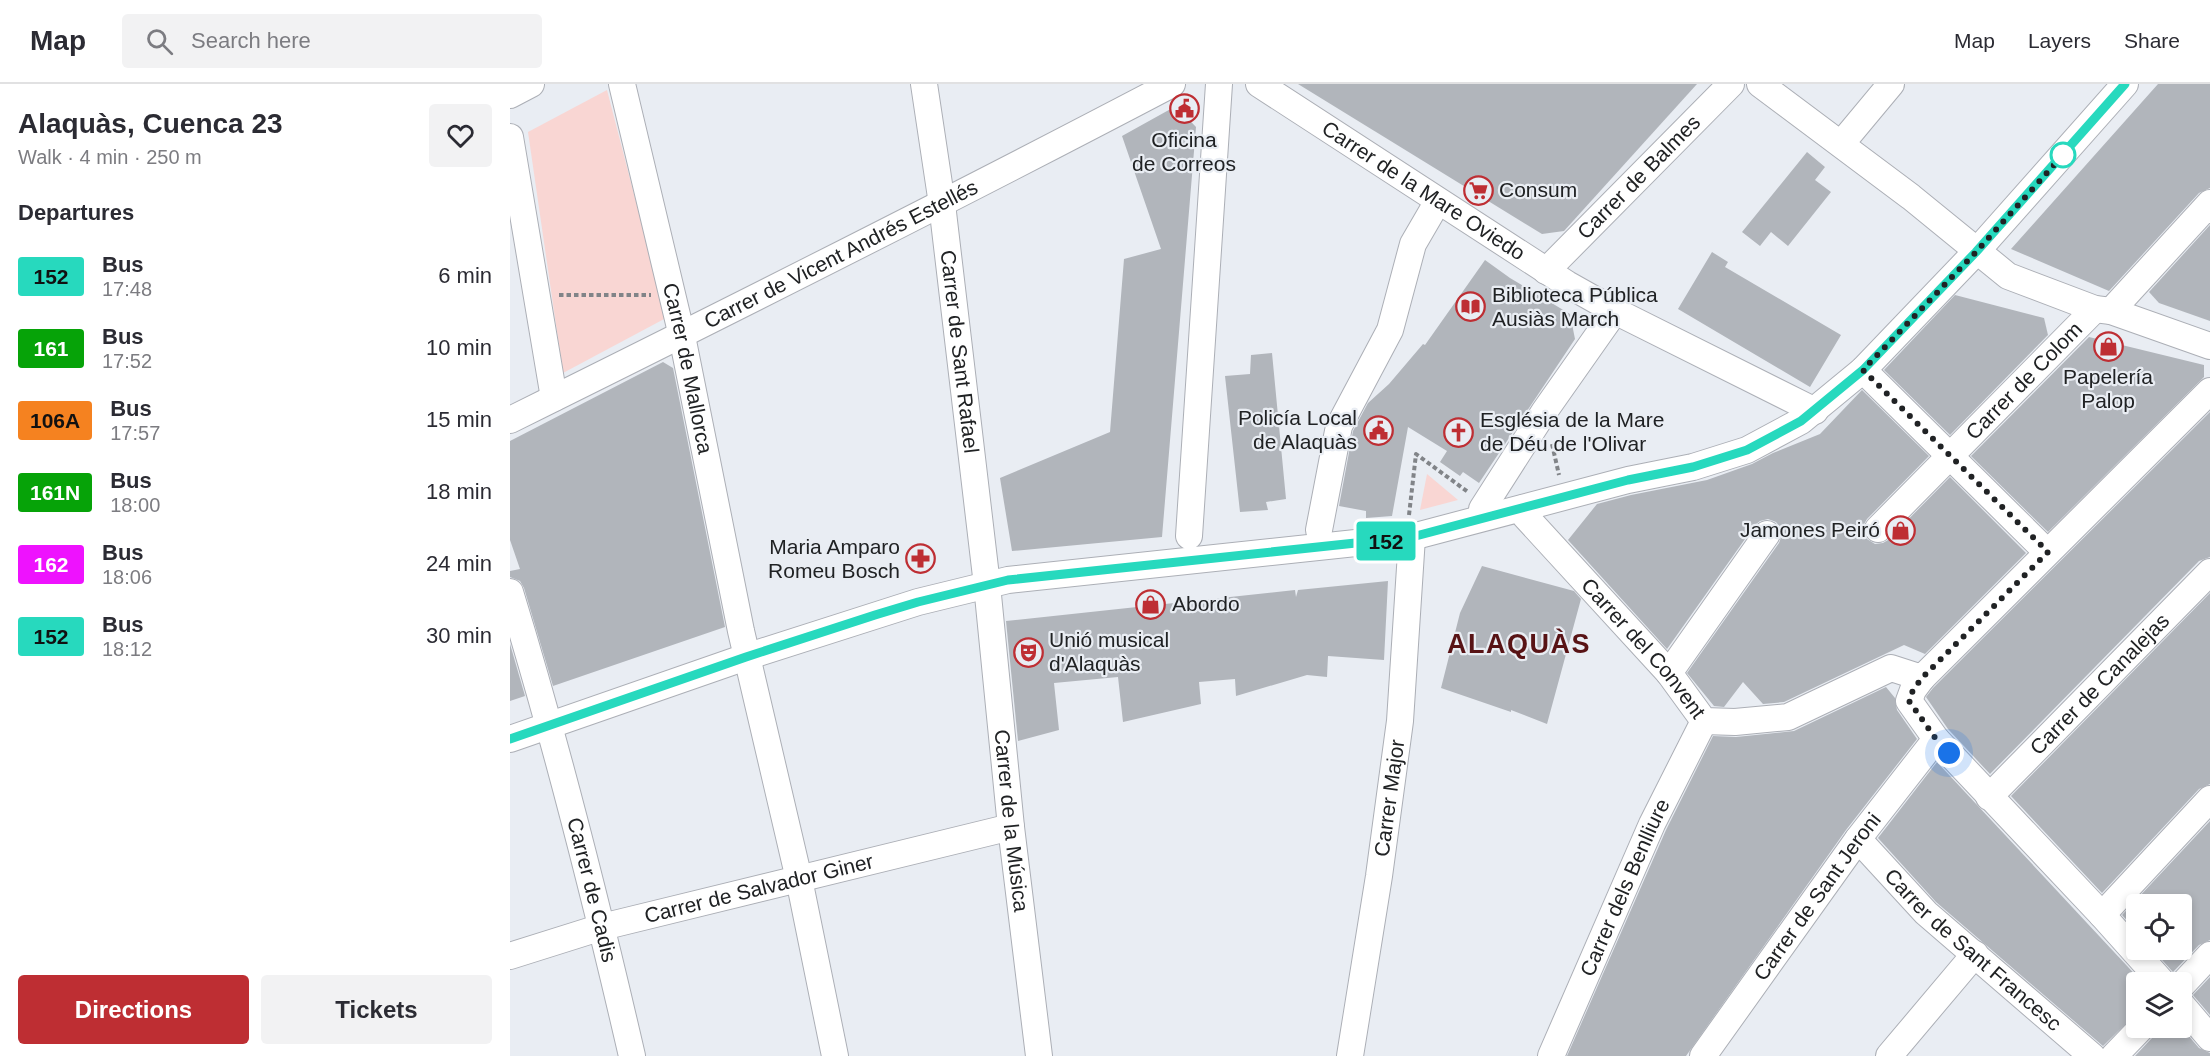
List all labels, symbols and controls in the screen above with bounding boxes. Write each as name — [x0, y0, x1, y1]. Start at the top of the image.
search box — [122, 14, 542, 68]
text: Map — [30, 25, 86, 56]
icon: search — [143, 25, 176, 58]
text: Search here — [191, 28, 311, 53]
text: Map — [1954, 29, 1995, 52]
text: Layers — [2028, 29, 2091, 52]
text: Share — [2124, 29, 2180, 52]
public building icon: Oficina de Correos — [1168, 93, 1200, 125]
button: heart — [429, 104, 492, 167]
text: Alaquàs, Cuenca 23 — [18, 108, 283, 139]
street label: Carrer de Balmes — [1572, 110, 1705, 243]
street label: Carrer de la Mare Oviedo — [1318, 116, 1529, 265]
place label: Oficina de Correos — [1132, 128, 1236, 175]
unlabelled marker — [2050, 142, 2076, 168]
text: Walk · 4 min · 250 m — [18, 146, 202, 168]
supermarket icon: Consum — [1462, 174, 1494, 206]
street label: Carrer de Vicent Andrés Estellés — [700, 175, 981, 332]
place label: Consum — [1499, 178, 1577, 201]
text: Departures — [18, 200, 134, 225]
street label: Carrer de Sant Rafael — [937, 249, 983, 454]
text: Bus — [102, 252, 144, 277]
text: 6 min — [438, 263, 492, 288]
text: 152 — [33, 265, 69, 288]
text: 17:48 — [102, 278, 152, 300]
street label: Carrer de Mallorca — [659, 281, 717, 456]
place label: Biblioteca Pública Ausiàs March — [1492, 283, 1658, 330]
library icon: Biblioteca Pública Ausiàs March — [1455, 291, 1487, 323]
street label: Carrer de Colom — [1961, 317, 2086, 444]
text: Bus — [102, 324, 144, 349]
shop icon: Papelería Palop — [2092, 330, 2124, 362]
text: 10 min — [426, 335, 492, 360]
text: 161 — [33, 337, 69, 360]
text: 17:52 — [102, 350, 152, 372]
place label: Papelería Palop — [2063, 365, 2153, 412]
text: Bus — [110, 396, 152, 421]
place label: Policía Local de Alaquàs — [1238, 406, 1357, 453]
text: 15 min — [426, 407, 492, 432]
place label: Església de la Mare de Déu de l'Olivar — [1480, 408, 1664, 455]
text: 106A — [30, 409, 80, 432]
public building icon: Policía Local de Alaquàs — [1362, 414, 1394, 446]
church icon: Església de la Mare de Déu de l'Olivar — [1443, 416, 1475, 448]
text: 17:57 — [110, 422, 160, 444]
text: Bus — [110, 468, 152, 493]
text: 18 min — [426, 479, 492, 504]
text: 161N — [30, 481, 80, 504]
text: 18:00 — [110, 494, 160, 516]
shop icon: Jamones Peiró — [1885, 514, 1917, 546]
place label: Jamones Peiró — [1740, 518, 1880, 541]
line badge: 152 — [1352, 522, 1420, 560]
text: 152 — [1368, 530, 1404, 553]
place label: Maria Amparo Romeu Bosch — [768, 535, 900, 582]
text: Bus — [102, 540, 144, 565]
pharmacy icon: Maria Amparo Romeu Bosch — [905, 543, 937, 575]
text: 24 min — [426, 551, 492, 576]
text: 162 — [33, 553, 69, 576]
text: 18:06 — [102, 566, 152, 588]
street label: Carrer del Convent — [1577, 573, 1710, 723]
shop icon: Abordo — [1135, 588, 1167, 620]
place label: Abordo — [1172, 592, 1240, 615]
street label: Carrer de Canalejas — [2025, 609, 2173, 759]
text: Bus — [102, 612, 144, 637]
text: 30 min — [426, 623, 492, 648]
text: 152 — [33, 625, 69, 648]
place label: Unió musical d'Alaquàs — [1049, 628, 1169, 675]
district label: ALAQUÀS — [1447, 628, 1591, 659]
theatre icon: Unió musical d'Alaquàs — [1012, 636, 1044, 668]
text: 18:12 — [102, 638, 152, 660]
street label: Carrer de la Música — [990, 728, 1033, 914]
street label: Carrer Major — [1370, 738, 1408, 858]
your location — [1934, 738, 1964, 768]
street label: Carrer dels Benlliure — [1575, 795, 1674, 980]
street label: Carrer de Sant Jeroni — [1749, 808, 1885, 985]
street label: Carrer de Cadis — [563, 815, 622, 964]
street label: Carrer de Salvador Giner — [642, 849, 876, 927]
street label: Carrer de Sant Francesc — [1880, 864, 2066, 1035]
map controls — [2126, 894, 2192, 1038]
button: locate — [2126, 894, 2192, 960]
button: layers — [2126, 972, 2192, 1038]
button: Directions — [18, 975, 249, 1044]
button: Tickets — [261, 975, 492, 1044]

